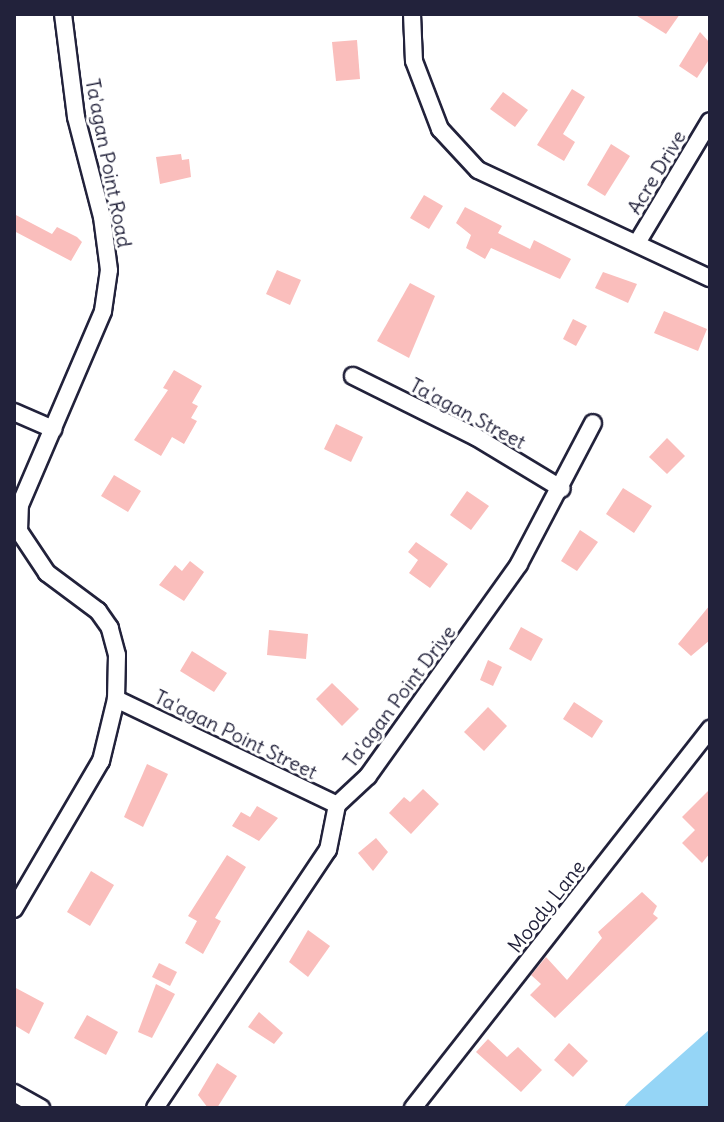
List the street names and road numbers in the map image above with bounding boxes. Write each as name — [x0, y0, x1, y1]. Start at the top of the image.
street label: Ta'agan Point Road — [81, 77, 137, 249]
street label: Acre Drive — [622, 126, 690, 218]
street label: Ta'agan Street — [406, 372, 530, 454]
street label: Ta'agan Point Drive — [338, 620, 460, 772]
street label: Ta'agan Point Street — [151, 684, 321, 784]
street label: Moody Lane — [502, 855, 590, 957]

